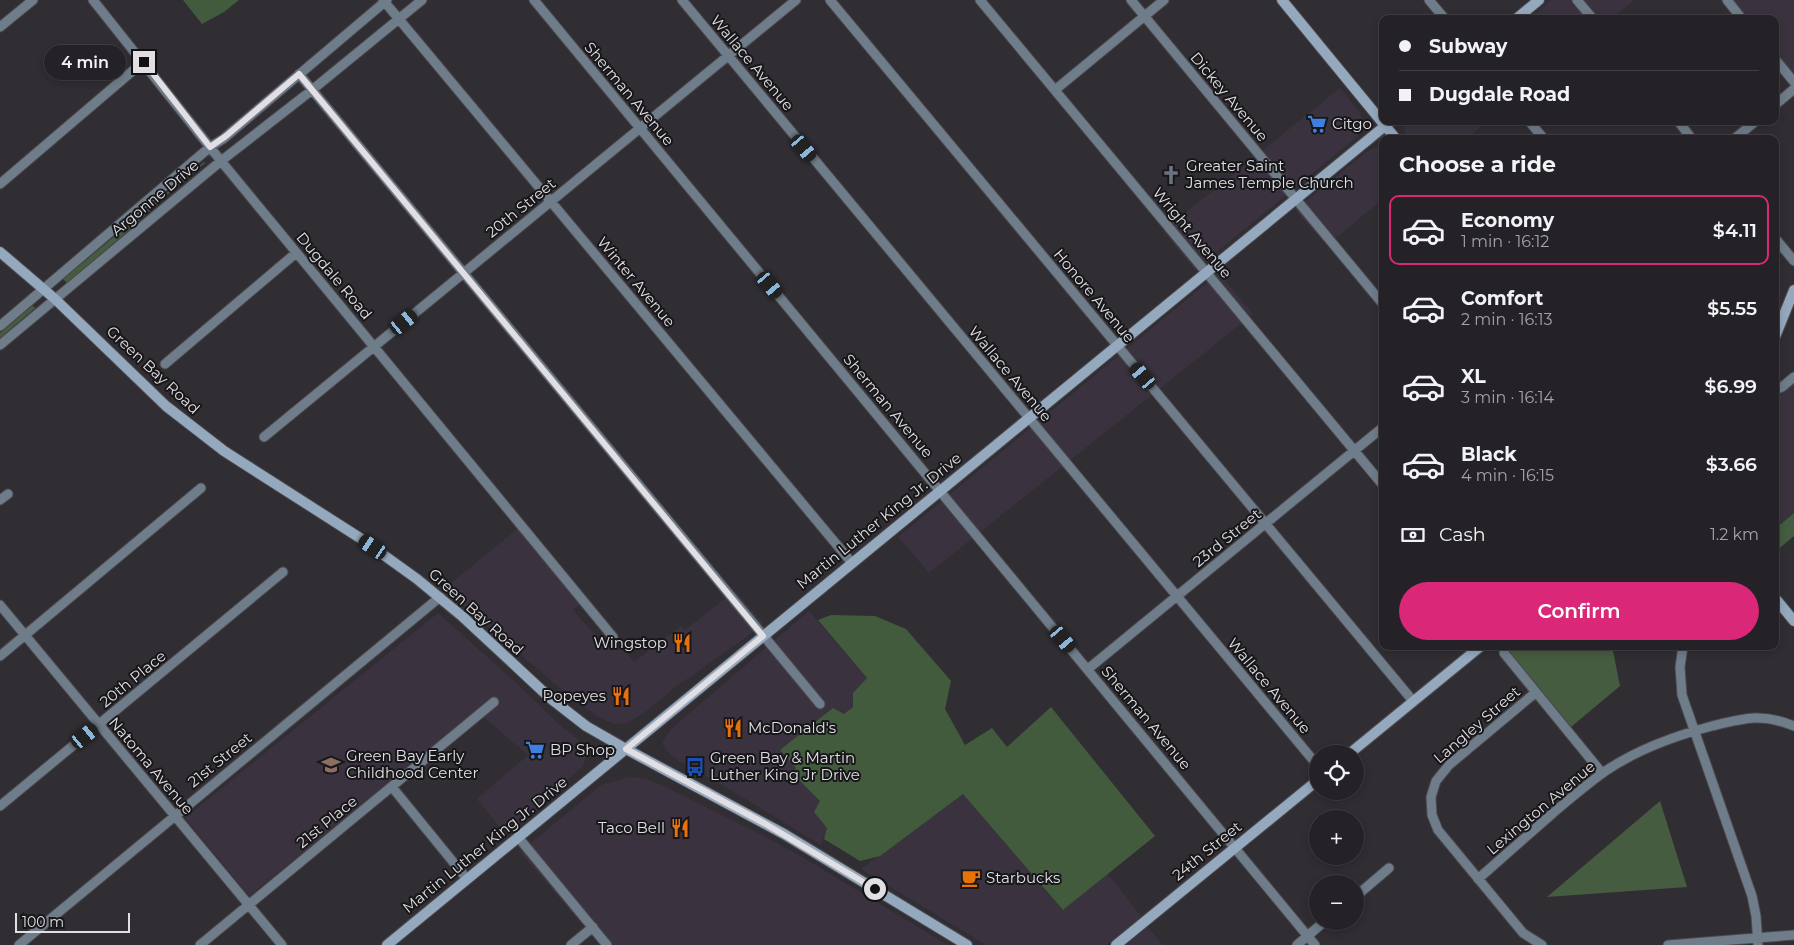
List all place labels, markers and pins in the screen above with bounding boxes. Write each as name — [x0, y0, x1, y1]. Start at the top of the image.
supermarket icon: Citgo — [1306, 113, 1328, 135]
place label: Citgo — [1332, 114, 1372, 133]
place label: Greater Saint James Temple Church — [1185, 156, 1354, 192]
church icon: Greater Saint James Temple Church — [1160, 164, 1182, 186]
restaurant icon: Wingstop — [671, 632, 693, 654]
place label: Wingstop — [593, 633, 667, 652]
restaurant icon: Popeyes — [610, 685, 632, 707]
place label: Popeyes — [543, 686, 606, 705]
restaurant icon: McDonald's — [722, 717, 744, 739]
place label: McDonald's — [748, 718, 836, 737]
supermarket icon: BP Shop — [524, 739, 546, 761]
place label: BP Shop — [550, 740, 615, 759]
place label: Green Bay Early Childhood Center — [346, 746, 478, 782]
place label: Green Bay & Martin Luther King Jr Drive — [710, 748, 860, 784]
school or university icon: Green Bay Early Childhood Center — [320, 754, 342, 776]
bus stop icon: Green Bay & Martin Luther King Jr Drive — [684, 756, 706, 778]
restaurant icon: Taco Bell — [669, 817, 691, 839]
place label: Taco Bell — [598, 818, 665, 837]
cafe icon: Starbucks — [960, 867, 982, 889]
place label: Starbucks — [986, 868, 1060, 887]

